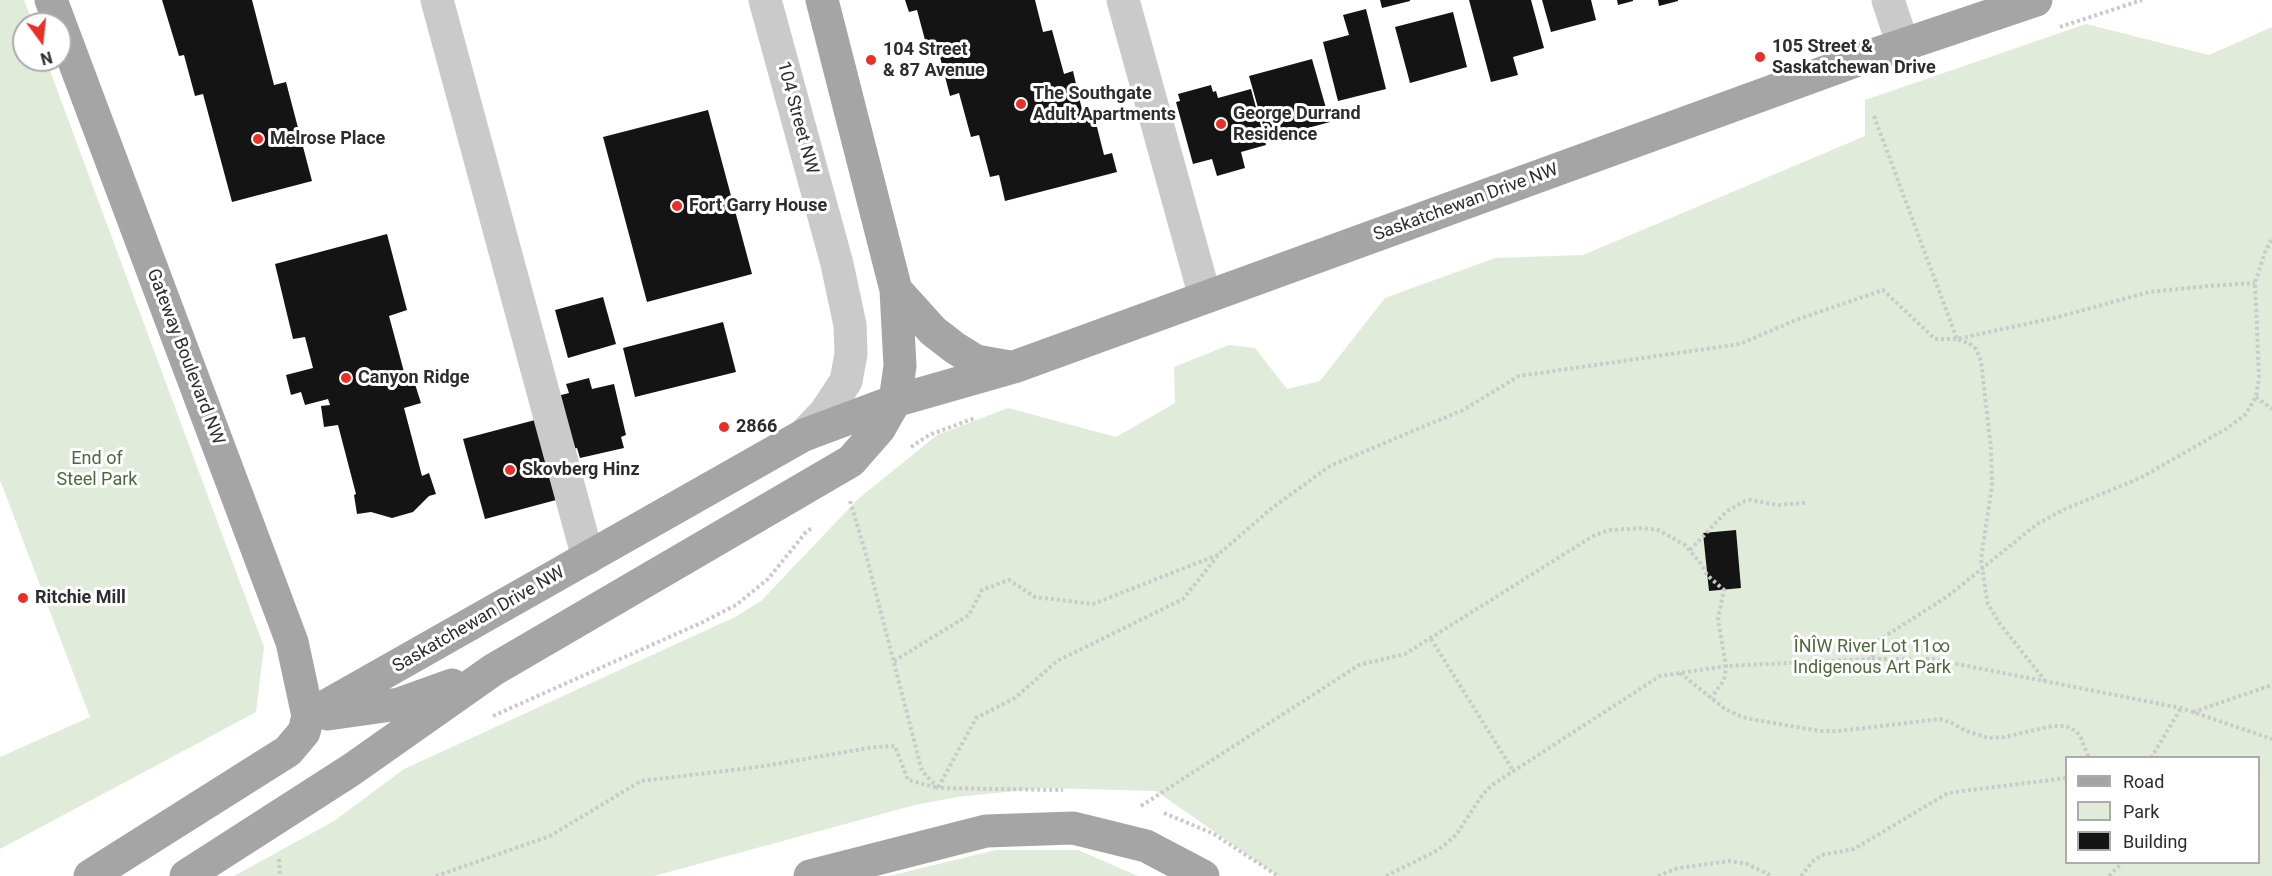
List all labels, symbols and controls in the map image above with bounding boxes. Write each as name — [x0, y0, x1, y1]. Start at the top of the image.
north arrow — [12, 12, 72, 72]
place label: 105 Street & Saskatchewan Drive — [1772, 36, 1936, 78]
place label: 104 Street & 87 Avenue — [883, 39, 985, 82]
text: N — [38, 47, 54, 69]
marker: 105 Street & Saskatchewan Drive — [1753, 50, 1767, 64]
marker: 104 Street & 87 Avenue — [864, 53, 878, 67]
street label: 104 Street NW — [772, 59, 822, 177]
place label: The Southgate Adult Apartments — [1033, 83, 1176, 125]
marker: The Southgate Adult Apartments — [1014, 97, 1028, 111]
place label: George Durrand Residence — [1233, 103, 1361, 146]
marker: George Durrand Residence — [1214, 117, 1228, 131]
place label: Melrose Place — [270, 128, 385, 150]
marker: Melrose Place — [251, 132, 265, 146]
street label: Saskatchewan Drive NW — [1371, 160, 1561, 246]
place label: Fort Garry House — [689, 195, 827, 217]
marker: Fort Garry House — [670, 199, 684, 213]
street label: Gateway Boulevard NW — [141, 266, 229, 448]
place label: Canyon Ridge — [358, 367, 470, 389]
marker: Canyon Ridge — [339, 371, 353, 385]
place label: 2866 — [736, 416, 777, 438]
marker: 2866 — [717, 420, 731, 434]
park label: End of Steel Park — [57, 448, 137, 490]
place label: Skovberg Hinz — [522, 459, 640, 481]
marker: Skovberg Hinz — [503, 463, 517, 477]
street label: Saskatchewan Drive NW — [389, 562, 569, 678]
place label: Ritchie Mill — [35, 587, 126, 609]
marker: Ritchie Mill — [16, 591, 30, 605]
park label: ÎNÎW River Lot 11∞ Indigenous Art Park — [1793, 636, 1951, 678]
legend — [2065, 756, 2260, 864]
text: Road — [2123, 771, 2164, 792]
text: Park — [2123, 801, 2159, 822]
text: Building — [2123, 831, 2187, 852]

